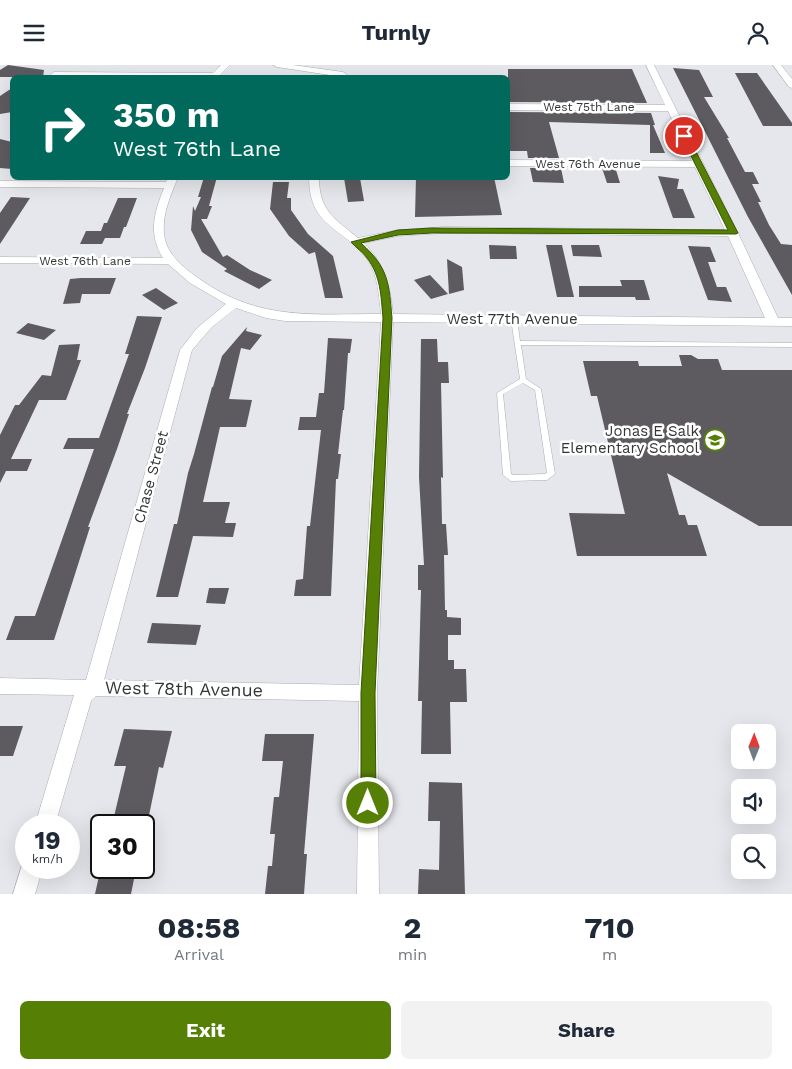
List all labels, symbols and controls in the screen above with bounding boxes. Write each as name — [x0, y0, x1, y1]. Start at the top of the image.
icon: menu — [20, 19, 48, 47]
icon: person — [744, 19, 772, 47]
text: Turnly — [362, 20, 430, 45]
text: 350 m — [113, 94, 220, 136]
icon: right — [30, 95, 95, 160]
street label: West 75th Lane — [543, 100, 635, 114]
pin — [663, 115, 705, 157]
icon: arrive — [670, 122, 698, 150]
text: West 76th Lane — [113, 136, 281, 161]
street label: West 76th Avenue — [535, 157, 641, 171]
street label: West 76th Lane — [39, 254, 131, 268]
street label: West 77th Avenue — [446, 310, 578, 328]
place label: Jonas E Salk Elementary School — [561, 422, 699, 457]
street label: Chase Street — [130, 428, 172, 525]
school or university icon: Jonas E Salk Elementary School — [703, 428, 727, 452]
street label: West 78th Avenue — [105, 677, 263, 700]
north arrow — [731, 724, 776, 769]
map controls — [731, 724, 776, 879]
position arrow — [341, 776, 393, 828]
button: sound — [731, 779, 776, 824]
speed limit sign: 30 — [90, 814, 155, 879]
text: 19 — [34, 826, 61, 855]
button: search — [731, 834, 776, 879]
text: km/h — [32, 852, 63, 866]
text: 08:58 — [157, 910, 241, 945]
text: 2 — [404, 910, 421, 945]
text: 710 — [584, 910, 635, 945]
text: Arrival — [174, 945, 224, 964]
text: min — [398, 945, 427, 964]
text: m — [602, 945, 617, 964]
button: Exit — [20, 1001, 391, 1059]
button: Share — [401, 1001, 772, 1059]

